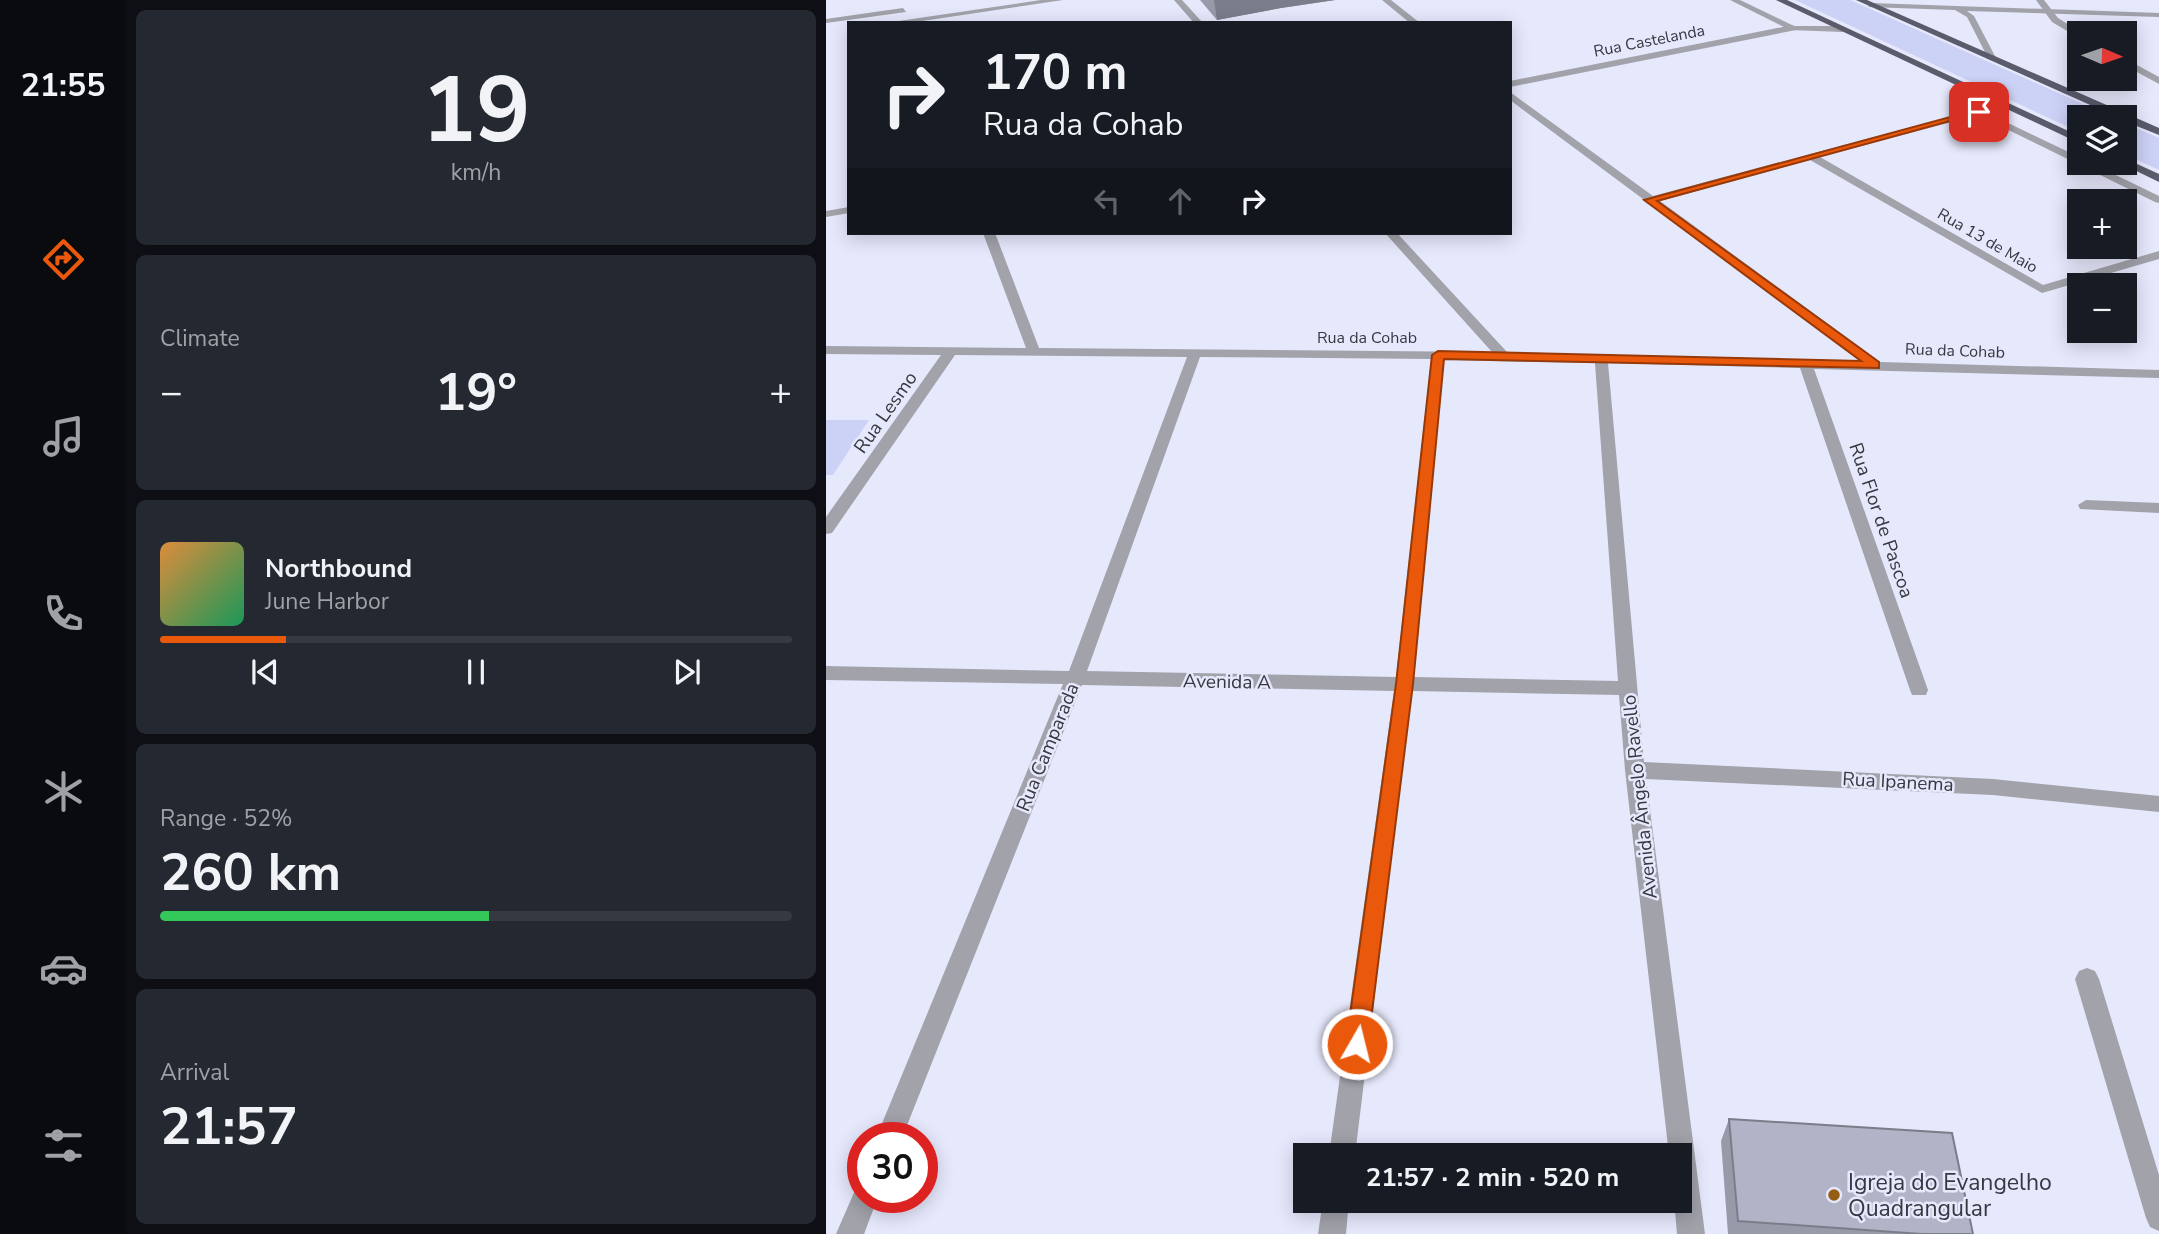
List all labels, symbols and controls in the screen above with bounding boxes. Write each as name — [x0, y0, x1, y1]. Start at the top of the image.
street label: Rua Castelanda — [1592, 19, 1707, 63]
north arrow — [2067, 21, 2137, 91]
map controls — [2067, 21, 2137, 343]
text: 170 m — [983, 39, 1127, 106]
text: 19 — [421, 49, 531, 173]
icon: right — [868, 49, 959, 140]
text: 21:55 — [21, 64, 105, 107]
pin — [1949, 82, 2009, 142]
icon: arrive — [1960, 93, 1998, 131]
text: Rua da Cohab — [983, 103, 1183, 146]
button: layers — [2067, 105, 2137, 175]
text: km/h — [451, 157, 501, 188]
icon: left — [1088, 182, 1126, 220]
icon: ahead — [1161, 182, 1199, 220]
icon: right — [1234, 182, 1272, 220]
button: + — [2067, 189, 2137, 259]
street label: Rua 13 de Maio — [1933, 203, 2042, 279]
icon: directions — [39, 235, 88, 284]
button: − — [2067, 273, 2137, 343]
text: Climate — [160, 323, 240, 354]
street label: Rua da Cohab — [1317, 327, 1417, 349]
street label: Rua da Cohab — [1905, 338, 2005, 364]
text: 19° — [435, 357, 517, 428]
street label: Rua Lesmo — [848, 366, 924, 459]
text: − — [160, 367, 183, 418]
text: + — [769, 367, 792, 418]
icon: music — [39, 412, 88, 461]
street label: Rua Flor de Pascoa — [1842, 439, 1920, 601]
text: Northbound — [265, 551, 412, 586]
text: June Harbor — [265, 586, 389, 617]
icon: phone — [39, 589, 88, 638]
icon: previous — [246, 653, 284, 691]
icon: pause — [457, 653, 495, 691]
icon: next — [668, 653, 706, 691]
street label: Avenida A — [1183, 668, 1271, 696]
street label: Rua Camparada — [1010, 679, 1085, 815]
street label: Avenida Ângelo Ravello — [1616, 693, 1664, 900]
street label: Rua Ipanema — [1842, 766, 1954, 798]
icon: climate — [39, 767, 88, 816]
text: Range · 52% — [160, 803, 292, 834]
text: 260 km — [160, 837, 341, 908]
icon: car — [39, 944, 88, 993]
position arrow — [1320, 1007, 1394, 1081]
text: Arrival — [160, 1057, 229, 1088]
text: 21:57 — [160, 1091, 298, 1162]
icon: filters — [39, 1121, 88, 1170]
speed limit sign: 30 — [847, 1122, 938, 1213]
text: 21:57 · 2 min · 520 m — [1366, 1160, 1619, 1195]
place label: Igreja do Evangelho Quadrangular — [1848, 1167, 2052, 1224]
marker: Igreja do Evangelho Quadrangular — [1826, 1187, 1842, 1203]

